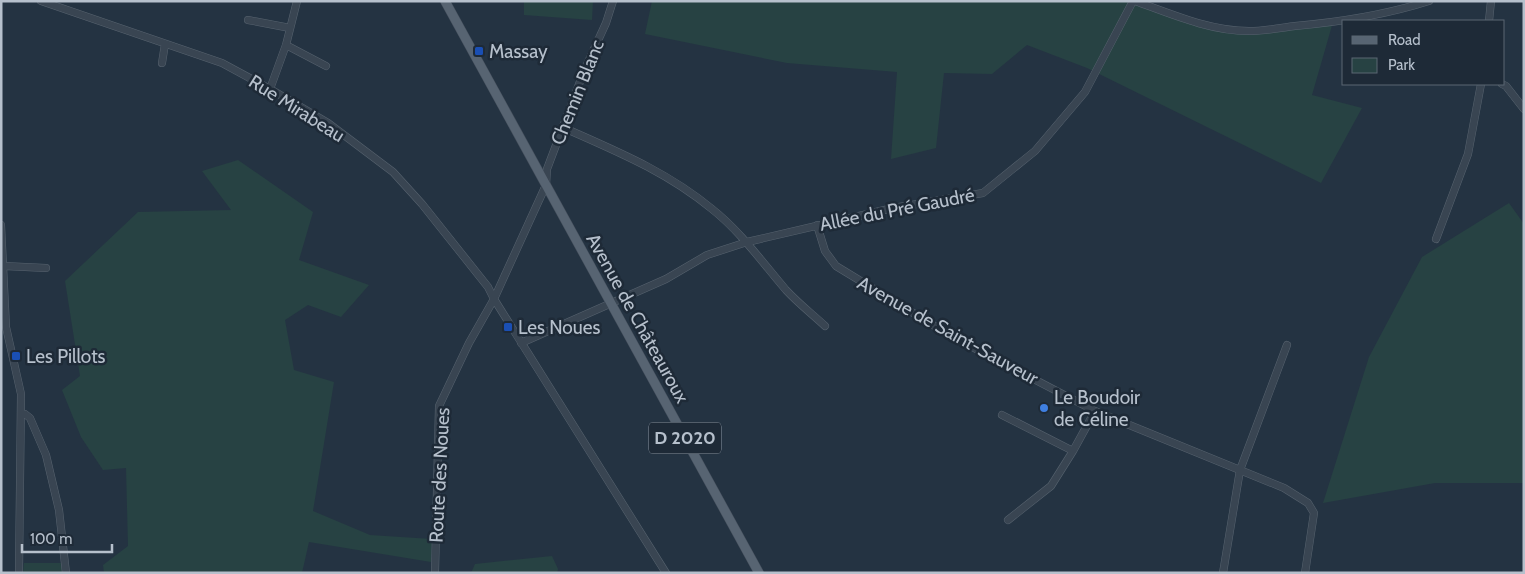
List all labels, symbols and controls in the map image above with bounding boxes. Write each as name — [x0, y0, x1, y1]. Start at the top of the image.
legend — [1342, 20, 1505, 85]
text: Road — [1388, 31, 1421, 49]
street label: Chemin Blanc — [546, 36, 609, 148]
place label: Massay — [489, 40, 548, 63]
marker: Massay — [473, 45, 485, 57]
text: Park — [1388, 56, 1415, 74]
street label: Rue Mirabeau — [245, 70, 349, 147]
street label: Allée du Pré Gaudré — [818, 183, 977, 236]
street label: Avenue de Châteauroux — [581, 229, 694, 407]
street label: Avenue de Saint-Sauveur — [853, 271, 1042, 390]
place label: Les Noues — [518, 316, 600, 339]
marker: Les Noues — [502, 321, 514, 333]
place label: Les Pillots — [26, 345, 106, 368]
marker: Les Pillots — [10, 350, 22, 362]
place label: Le Boudoir de Céline — [1054, 386, 1140, 431]
marker: Le Boudoir de Céline — [1038, 402, 1050, 414]
street label: Route des Noues — [424, 407, 455, 543]
road number: D 2020 — [649, 422, 721, 453]
scale bar — [22, 522, 112, 554]
text: 100 m — [30, 530, 72, 548]

